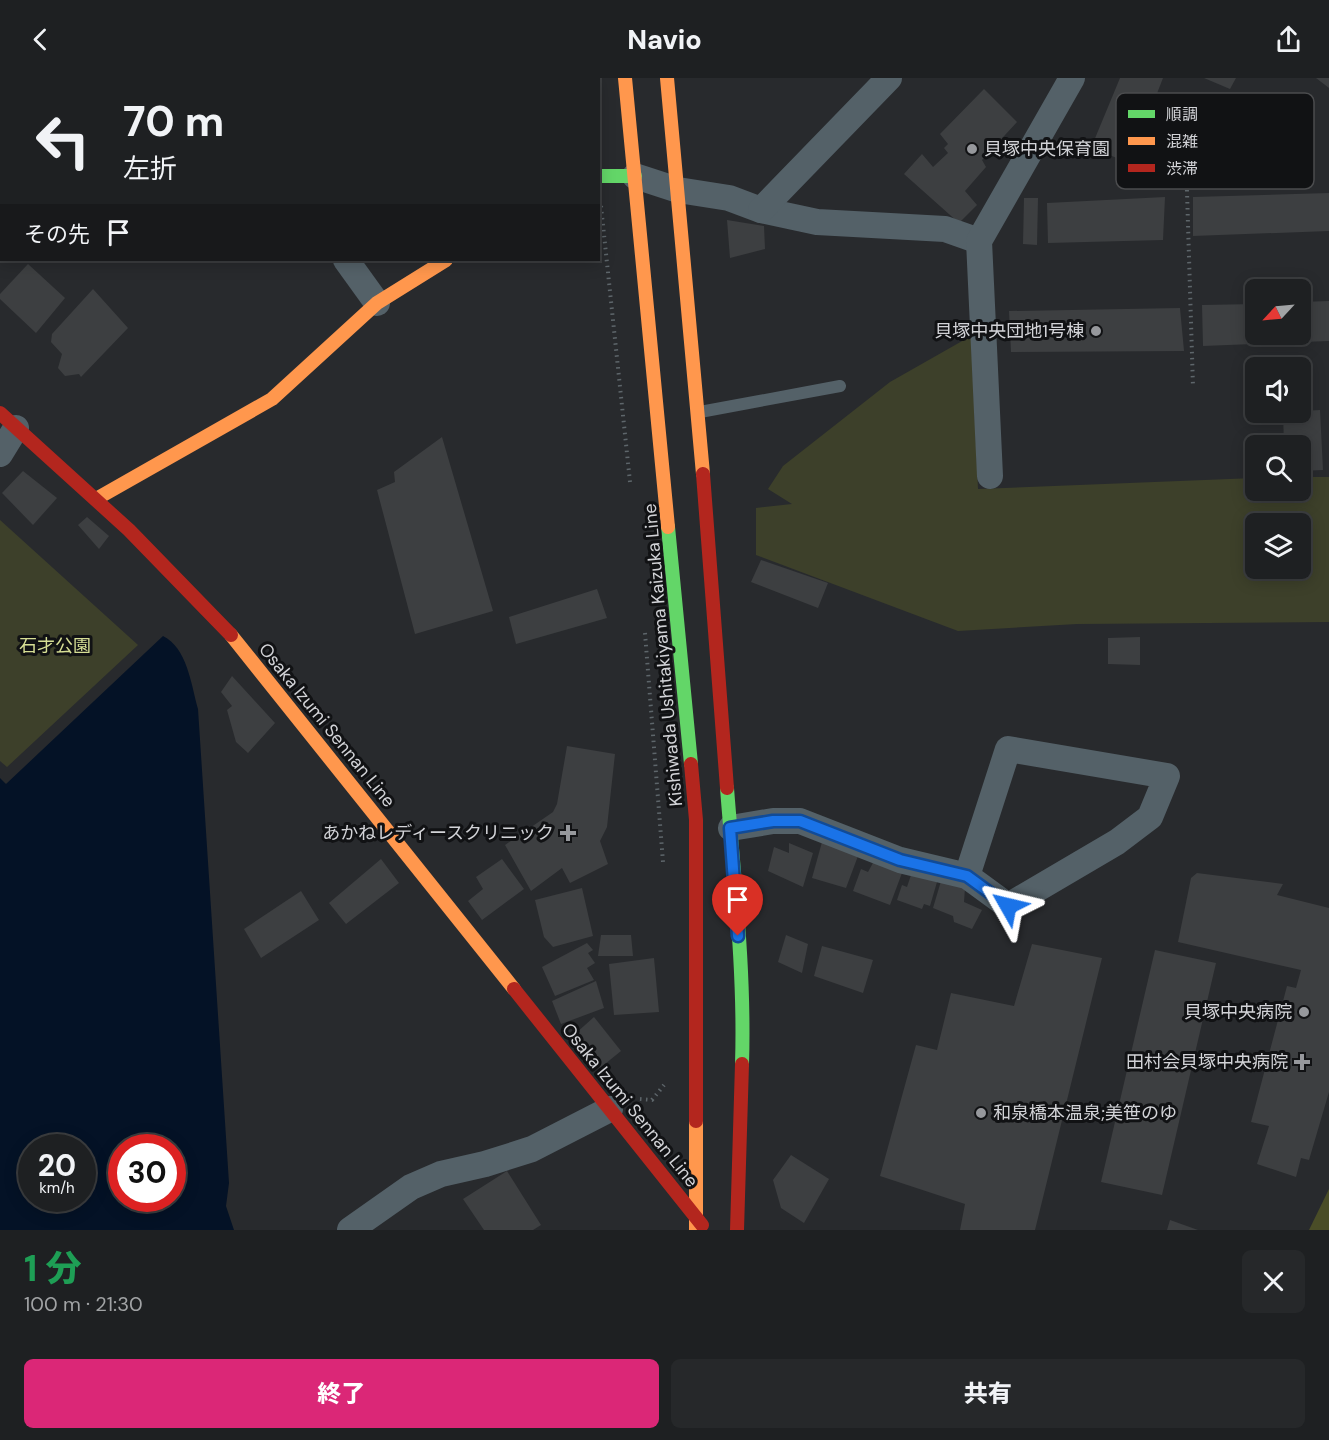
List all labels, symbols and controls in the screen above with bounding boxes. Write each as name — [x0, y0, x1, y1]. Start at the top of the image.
text: Navio — [627, 22, 702, 57]
icon: back — [24, 23, 57, 56]
icon: share — [1272, 23, 1305, 56]
legend — [1116, 93, 1314, 189]
text: 70 m — [123, 94, 224, 149]
icon: left — [24, 102, 102, 180]
text: 順調 — [1166, 104, 1198, 125]
text: 混雑 — [1166, 131, 1198, 152]
place label: 貝塚中央保育園 — [984, 137, 1110, 161]
marker: 貝塚中央保育園 — [965, 142, 979, 156]
text: 左折 — [123, 151, 177, 186]
text: 渋滞 — [1166, 158, 1198, 179]
icon: arrive — [102, 216, 135, 249]
text: その先 — [24, 220, 90, 249]
north arrow — [1245, 279, 1311, 345]
map controls — [1245, 279, 1311, 579]
place label: 貝塚中央団地1号棟 — [934, 319, 1084, 343]
marker: 貝塚中央団地1号棟 — [1089, 324, 1103, 338]
button: sound — [1245, 357, 1311, 423]
button: search — [1245, 435, 1311, 501]
street label: Kishiwada Ushitakiyama Kaizuka Line — [638, 503, 688, 807]
button: layers — [1245, 513, 1311, 579]
park label: 石才公園 — [19, 634, 91, 658]
street label: Osaka Izumi Sennan Line — [253, 638, 401, 812]
place label: あかねレディースクリニック — [322, 821, 554, 845]
marker: あかねレディースクリニック — [559, 824, 577, 842]
pin — [712, 874, 763, 936]
position arrow — [976, 874, 1040, 938]
icon: arrive — [721, 883, 754, 916]
place label: 貝塚中央病院 — [1184, 1000, 1292, 1024]
marker: 貝塚中央病院 — [1297, 1005, 1311, 1019]
street label: Osaka Izumi Sennan Line — [556, 1018, 704, 1192]
place label: 田村会貝塚中央病院 — [1126, 1050, 1288, 1074]
marker: 田村会貝塚中央病院 — [1293, 1053, 1311, 1071]
place label: 和泉橋本温泉;美笹のゆ — [993, 1101, 1177, 1125]
marker: 和泉橋本温泉;美笹のゆ — [974, 1106, 988, 1120]
speed limit sign: 30 — [108, 1134, 186, 1212]
text: 20 — [38, 1146, 76, 1185]
text: km/h — [39, 1178, 75, 1198]
text: 1 分 — [24, 1245, 82, 1292]
button: close — [1242, 1250, 1305, 1313]
text: 100 m · 21:30 — [24, 1291, 143, 1317]
button: 終了 — [24, 1359, 659, 1428]
button: 共有 — [671, 1359, 1305, 1428]

